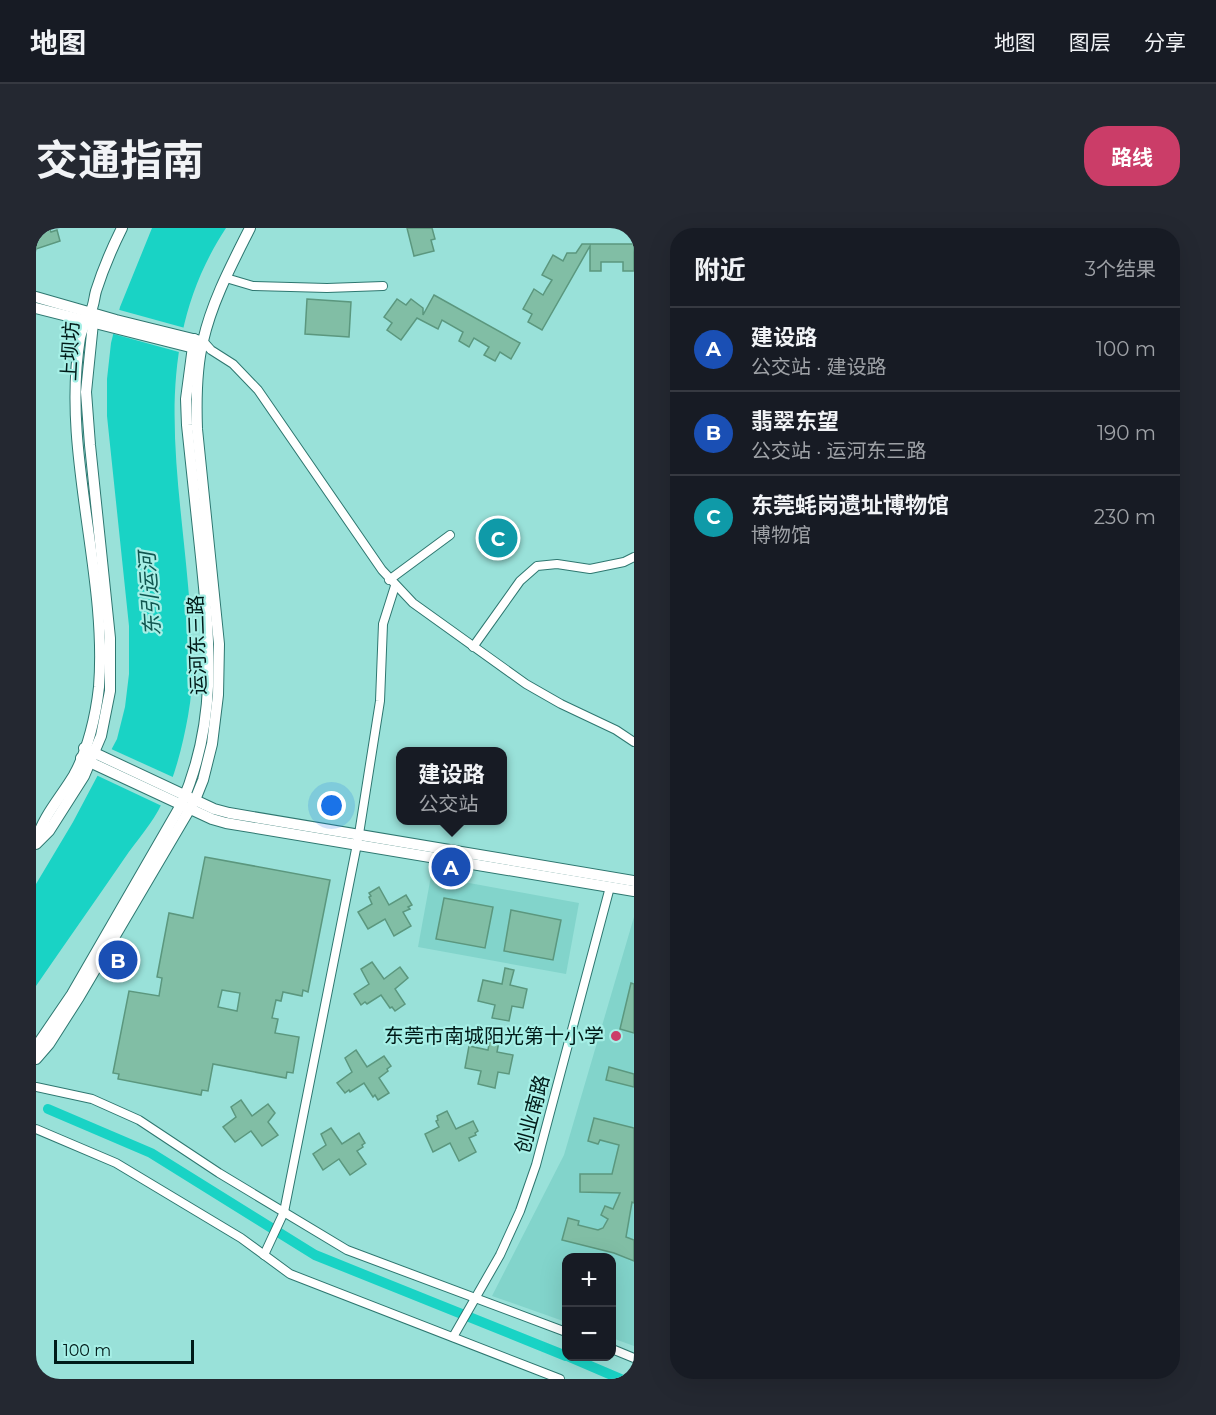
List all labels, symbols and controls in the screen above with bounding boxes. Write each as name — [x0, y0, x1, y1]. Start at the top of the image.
text: 地图 — [30, 26, 86, 60]
text: 地图 — [994, 30, 1036, 55]
text: 图层 — [1069, 30, 1111, 55]
text: 分享 — [1144, 30, 1186, 55]
button: 路线 — [1084, 126, 1180, 186]
text: 交通指南 — [36, 134, 204, 186]
text: 附近 — [694, 254, 746, 286]
text: 3个结果 — [1085, 257, 1156, 281]
street label: 上坝坊 — [56, 320, 84, 382]
text: 建设路 — [751, 324, 817, 351]
text: A — [706, 337, 721, 361]
text: 100 m — [1096, 337, 1156, 361]
text: 公交站 · 建设路 — [751, 355, 887, 379]
text: 翡翠东望 — [751, 408, 839, 435]
text: B — [706, 421, 721, 445]
text: 190 m — [1097, 421, 1156, 445]
text: 公交站 · 运河东三路 — [751, 439, 927, 463]
text: 东莞蚝岗遗址博物馆 — [751, 492, 949, 519]
text: C — [706, 505, 721, 529]
text: 230 m — [1094, 505, 1156, 529]
pin: C — [478, 516, 518, 560]
text: 博物馆 — [751, 523, 811, 547]
water label: 东引运河 — [134, 547, 165, 637]
street label: 运河东三路 — [183, 595, 211, 695]
popup — [396, 747, 507, 825]
text: 建设路 — [418, 761, 485, 788]
your location — [317, 791, 346, 820]
text: 公交站 — [418, 792, 478, 816]
pin: A — [432, 844, 470, 890]
pin: B — [98, 938, 137, 982]
place label: 东莞市南城阳光第十小学 — [384, 1024, 604, 1048]
marker: 东莞市南城阳光第十小学 — [609, 1029, 623, 1043]
street label: 创业南路 — [510, 1072, 554, 1156]
map controls — [562, 1253, 616, 1361]
button: + — [562, 1253, 616, 1307]
button: − — [562, 1307, 616, 1361]
scale bar — [54, 1337, 194, 1364]
text: 100 m — [63, 1341, 111, 1360]

